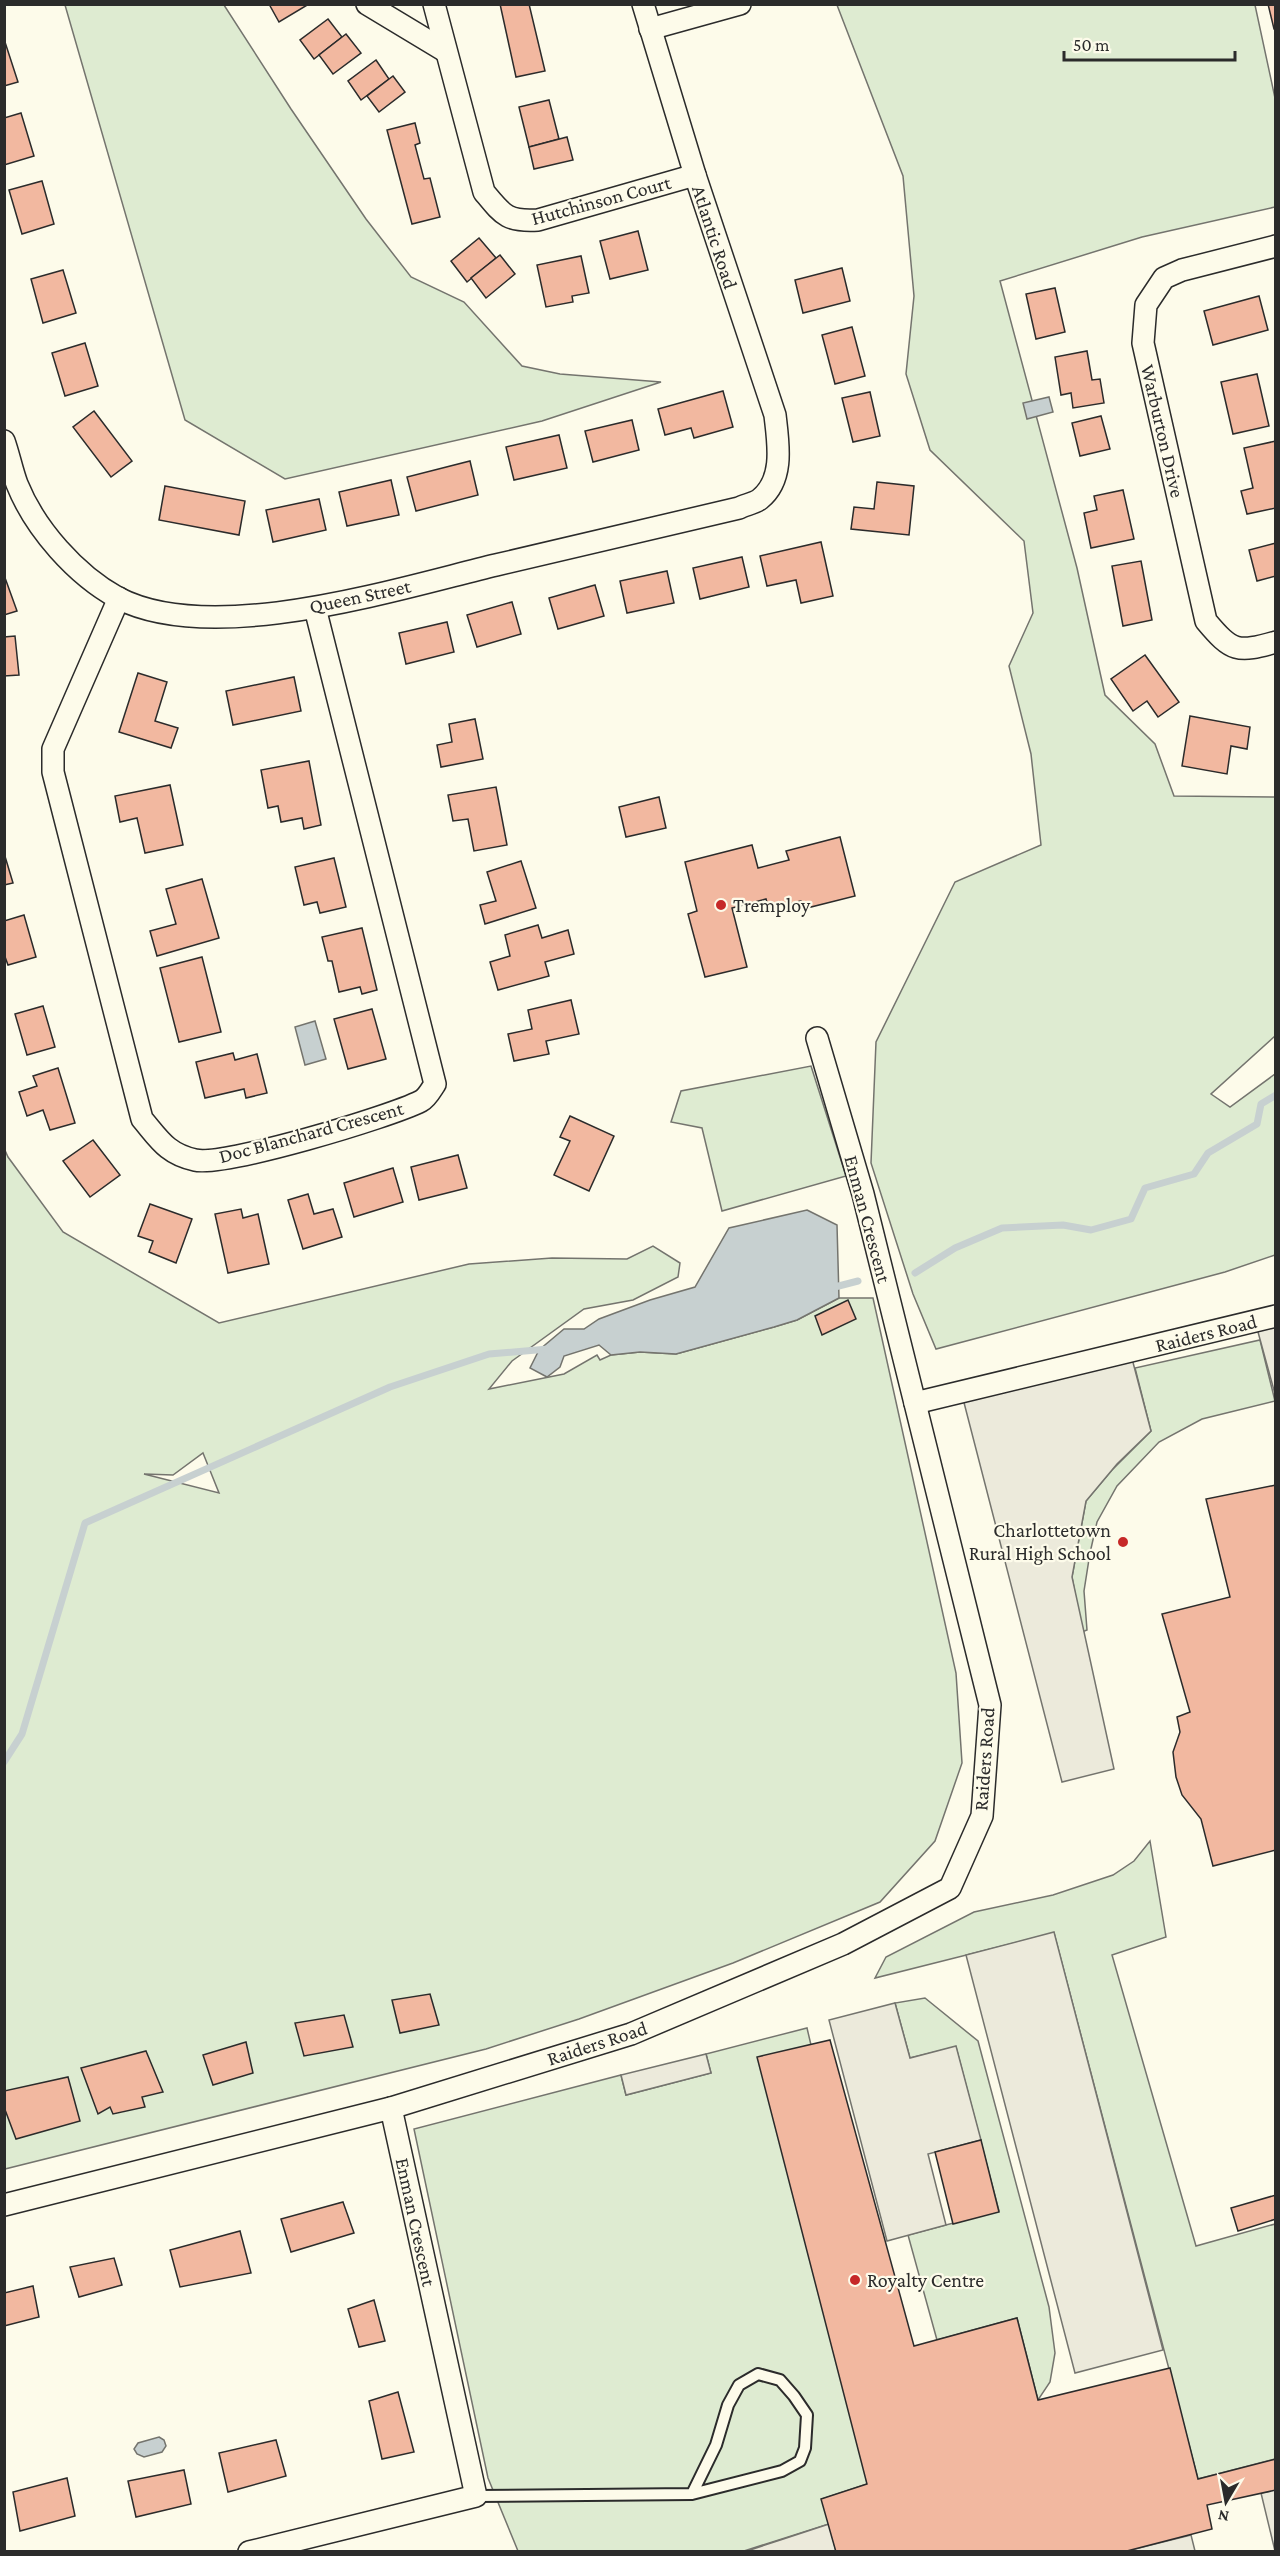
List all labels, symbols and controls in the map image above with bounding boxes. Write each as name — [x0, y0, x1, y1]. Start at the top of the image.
scale bar — [1064, 24, 1235, 62]
text: 50 m — [1073, 35, 1110, 55]
street label: Hutchinson Court — [529, 171, 673, 229]
street label: Atlantic Road — [688, 182, 742, 292]
street label: Warburton Drive — [1137, 362, 1189, 500]
street label: Queen Street — [307, 574, 413, 617]
place label: Tremploy — [733, 894, 811, 917]
marker: Tremploy — [714, 898, 728, 912]
street label: Doc Blanchard Crescent — [216, 1097, 406, 1167]
street label: Enman Crescent — [840, 1153, 896, 1285]
street label: Raiders Road — [1153, 1310, 1260, 1356]
place label: Charlottetown Rural High School — [969, 1519, 1111, 1565]
marker: Charlottetown Rural High School — [1116, 1535, 1130, 1549]
street label: Raiders Road — [969, 1706, 999, 1812]
street label: Raiders Road — [544, 2016, 650, 2070]
street label: Enman Crescent — [392, 2156, 440, 2289]
place label: Royalty Centre — [867, 2269, 984, 2292]
marker: Royalty Centre — [848, 2273, 862, 2287]
north arrow — [1196, 2472, 1256, 2532]
text: N — [1217, 2507, 1230, 2526]

